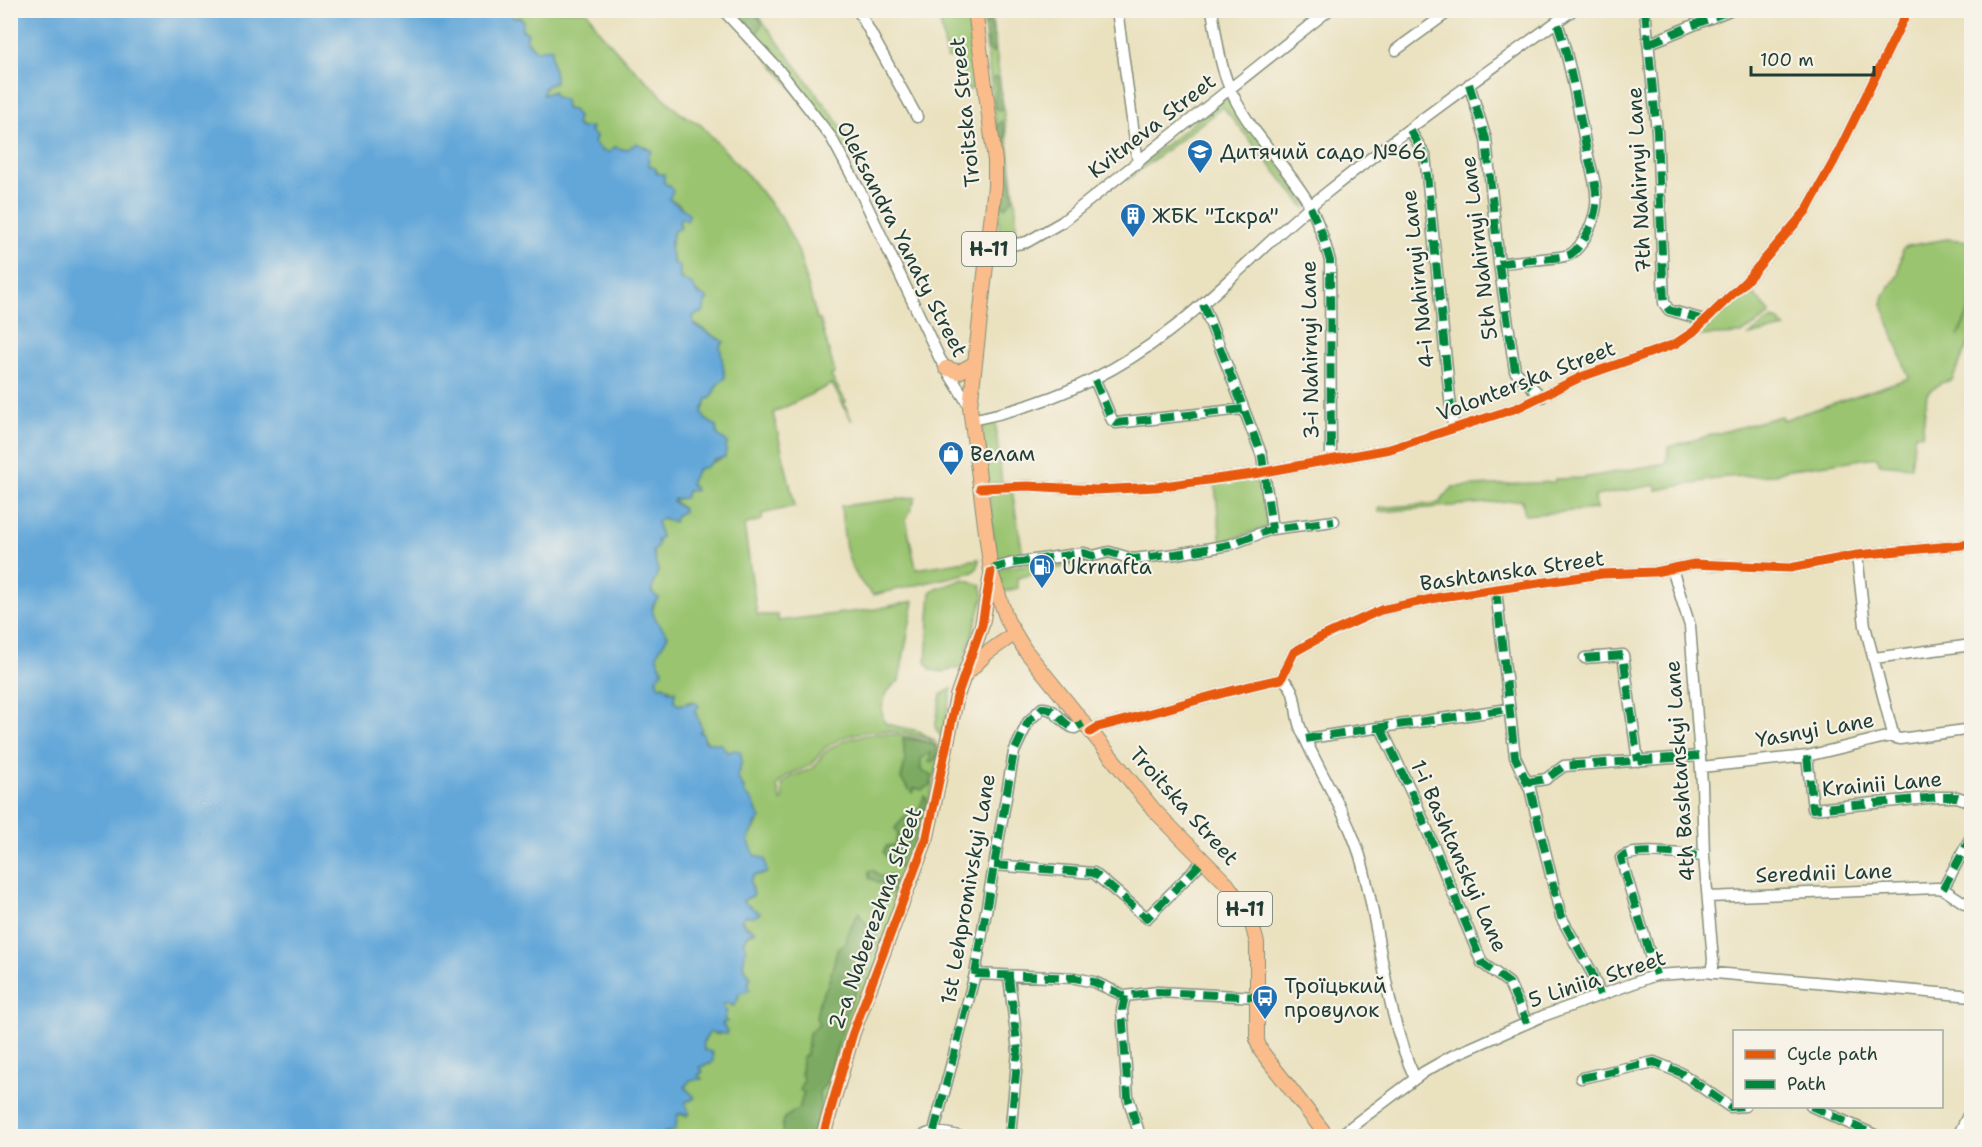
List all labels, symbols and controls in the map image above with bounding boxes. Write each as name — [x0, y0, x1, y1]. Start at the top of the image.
street label: Troitska Street — [943, 36, 987, 188]
scale bar — [1751, 39, 1874, 77]
text: 100 m — [1760, 48, 1814, 72]
street label: Kvitneva Street — [1082, 67, 1222, 185]
street label: 7th Nahirnyi Lane — [1620, 86, 1658, 274]
street label: Oleksandra Yanaty Street — [830, 116, 974, 362]
school or university icon: Дитячий садо №66 — [1185, 137, 1215, 175]
place label: Дитячий садо №66 — [1220, 138, 1426, 166]
street label: 5th Nahirnyi Lane — [1454, 155, 1504, 341]
street label: 4-i Nahirnyi Lane — [1395, 188, 1441, 370]
building icon: ЖБК "Іскра" — [1118, 201, 1148, 239]
place label: ЖБК "Іскра" — [1152, 202, 1279, 230]
road number: Н-11 — [962, 232, 1016, 266]
street label: 3-i Nahirnyi Lane — [1294, 260, 1326, 440]
street label: Volonterska Street — [1433, 334, 1619, 428]
shop icon: Велам — [936, 439, 966, 477]
place label: Велам — [970, 440, 1035, 468]
street label: Bashtanska Street — [1418, 544, 1606, 598]
fuel station icon: Ukrnafta — [1027, 552, 1057, 590]
place label: Ukrnafta — [1062, 553, 1152, 581]
street label: 4th Bashtanskyi Lane — [1658, 659, 1702, 883]
street label: Yasnyi Lane — [1753, 706, 1877, 754]
street label: Troitska Street — [1123, 741, 1245, 871]
street label: 1-i Bashtanskyi Lane — [1404, 755, 1514, 957]
street label: Krainii Lane — [1821, 765, 1943, 803]
street label: 1st Lehpromivskyi Lane — [934, 772, 1002, 1006]
street label: 2-a Naberezhna Street — [822, 803, 928, 1033]
street label: Serednii Lane — [1755, 857, 1893, 889]
road number: Н-11 — [1218, 892, 1272, 926]
street label: 5 Liniia Street — [1525, 944, 1669, 1014]
place label: Троїцький провулок — [1284, 972, 1387, 1024]
bus stop icon: Троїцький провулок — [1250, 983, 1280, 1021]
legend — [1733, 1030, 1943, 1108]
text: Cycle path — [1787, 1042, 1878, 1066]
text: Path — [1787, 1072, 1826, 1096]

